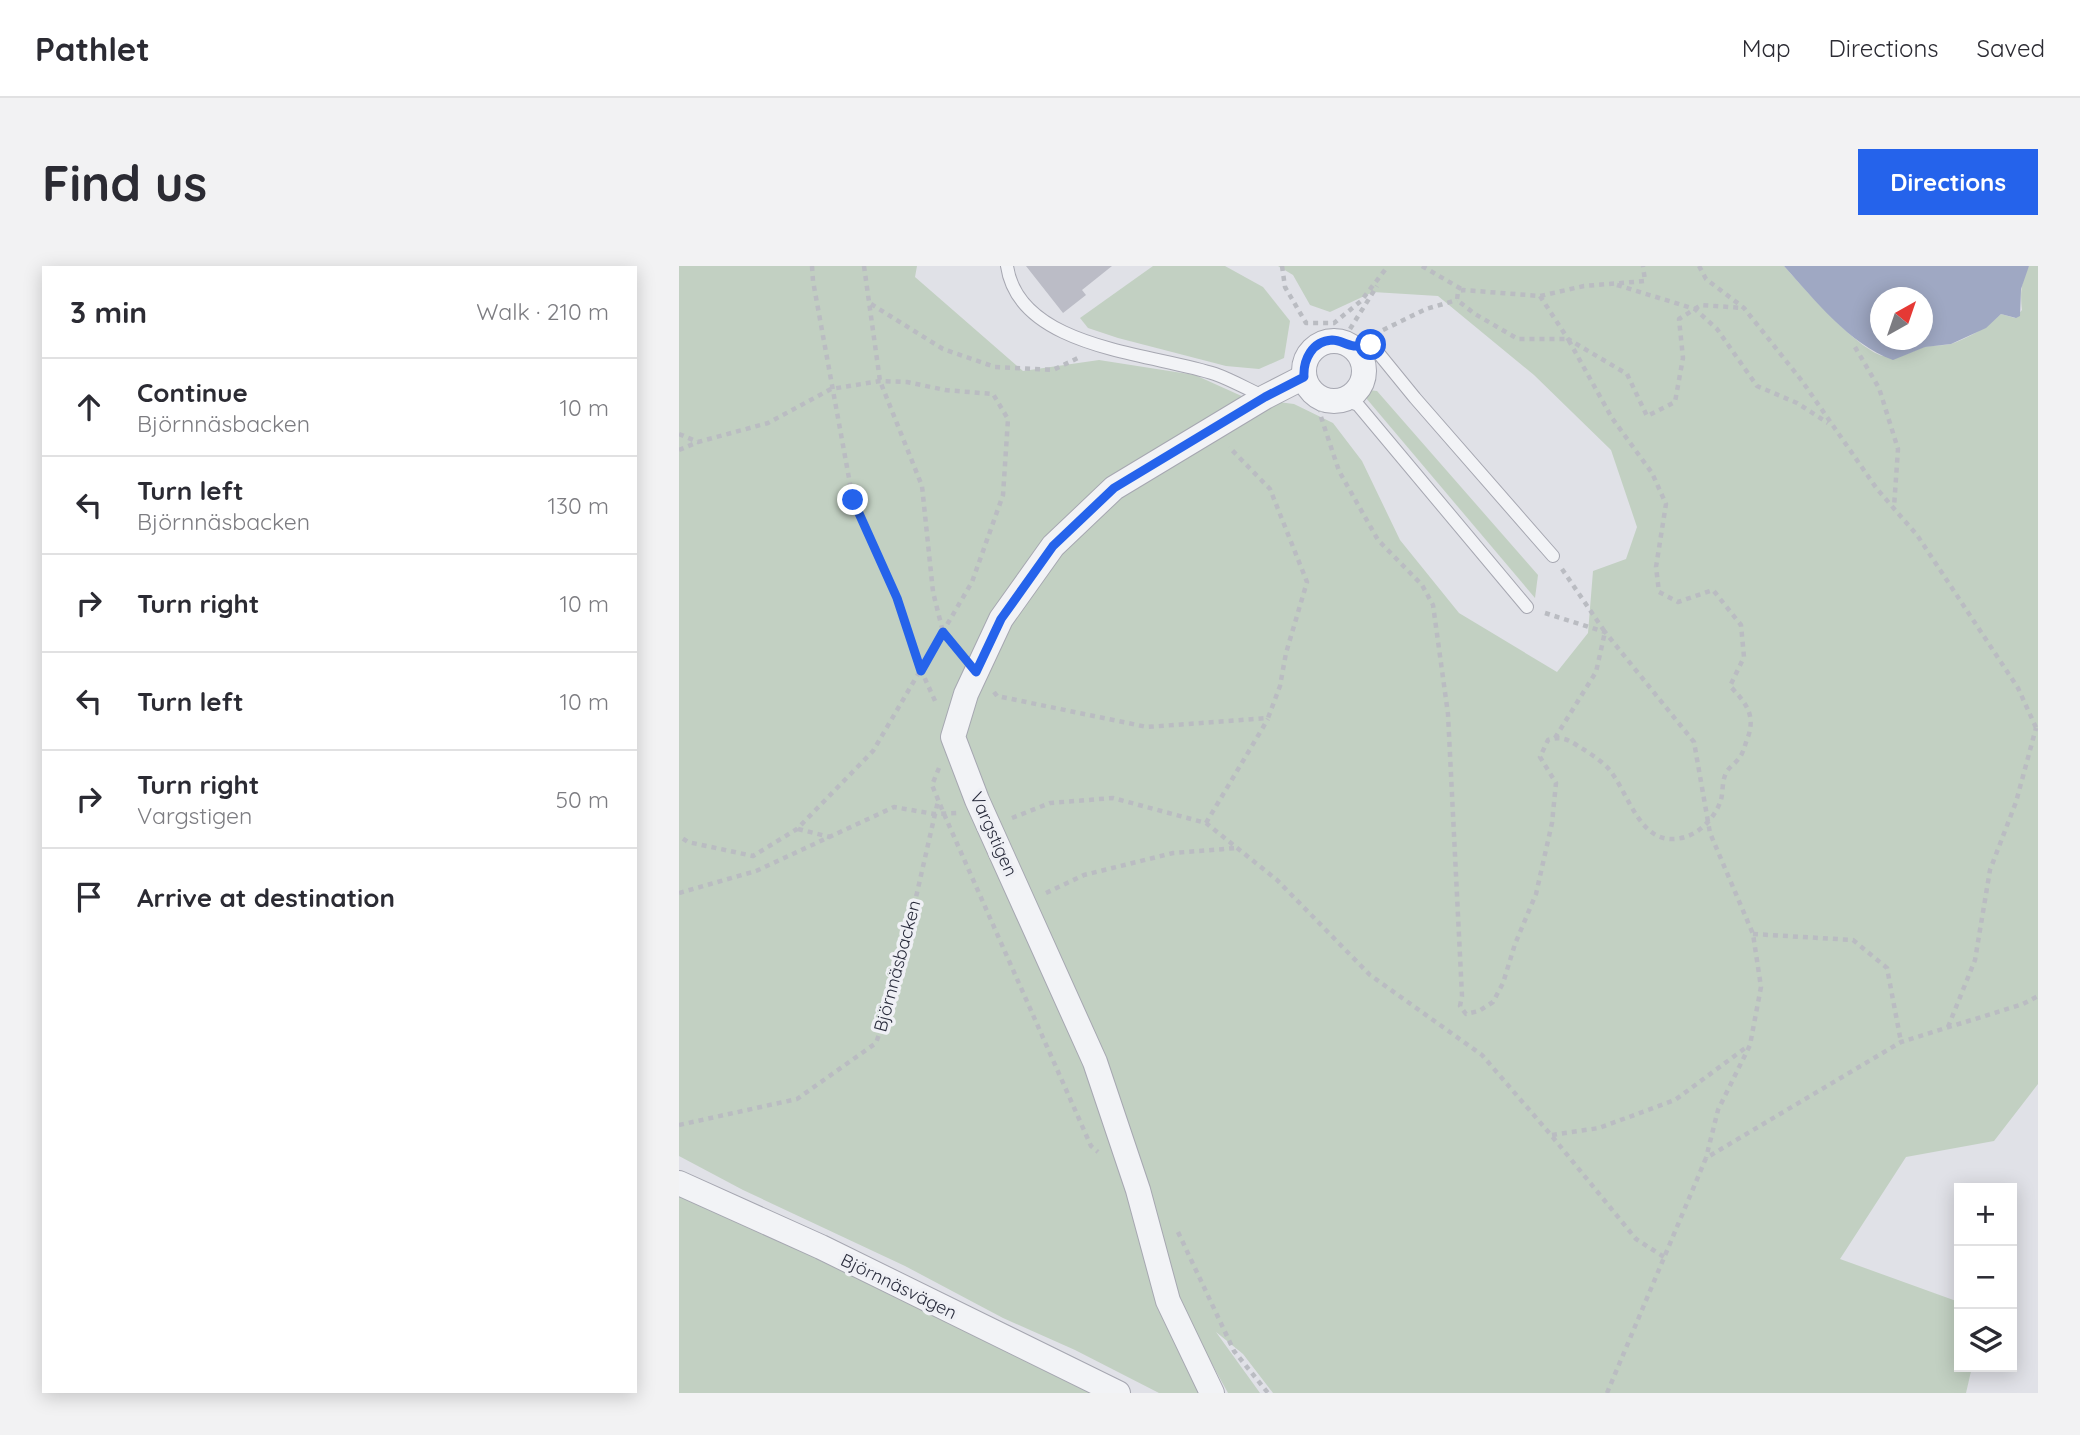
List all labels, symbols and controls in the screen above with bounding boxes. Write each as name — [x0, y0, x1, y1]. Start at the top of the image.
text: Pathlet — [35, 28, 150, 69]
text: Map — [1742, 33, 1791, 63]
text: Directions — [1829, 33, 1939, 63]
text: Saved — [1977, 33, 2045, 63]
button: Directions — [1858, 149, 2038, 215]
text: Find us — [42, 152, 207, 213]
north arrow — [1870, 287, 1933, 350]
text: 3 min — [70, 293, 147, 331]
text: Walk · 210 m — [476, 297, 609, 326]
route start — [1355, 329, 1386, 360]
text: Continue — [137, 376, 248, 409]
icon: ahead — [70, 388, 108, 426]
text: 10 m — [560, 393, 609, 422]
text: Björnnäsbacken — [137, 409, 310, 438]
text: Turn left — [137, 474, 244, 507]
route end — [837, 484, 868, 515]
icon: left — [70, 486, 108, 524]
text: 130 m — [547, 491, 609, 520]
text: Björnnäsbacken — [137, 507, 310, 536]
icon: right — [70, 584, 108, 622]
text: Turn right — [137, 587, 259, 620]
text: 10 m — [560, 589, 609, 618]
icon: left — [70, 682, 108, 720]
text: Turn left — [137, 685, 244, 718]
text: 10 m — [560, 687, 609, 716]
text: Turn right — [137, 768, 259, 801]
icon: right — [70, 780, 108, 818]
text: 50 m — [556, 785, 609, 814]
street label: Vargstigen — [965, 788, 1023, 880]
text: Vargstigen — [137, 801, 252, 830]
icon: arrive — [70, 878, 108, 916]
text: Arrive at destination — [137, 881, 395, 914]
street label: Björnnäsbacken — [868, 898, 926, 1034]
map controls — [1954, 1183, 2017, 1372]
button: + — [1954, 1183, 2017, 1246]
button: − — [1954, 1246, 2017, 1309]
street label: Björnnäsvägen — [837, 1248, 961, 1324]
button: layers — [1954, 1309, 2017, 1372]

